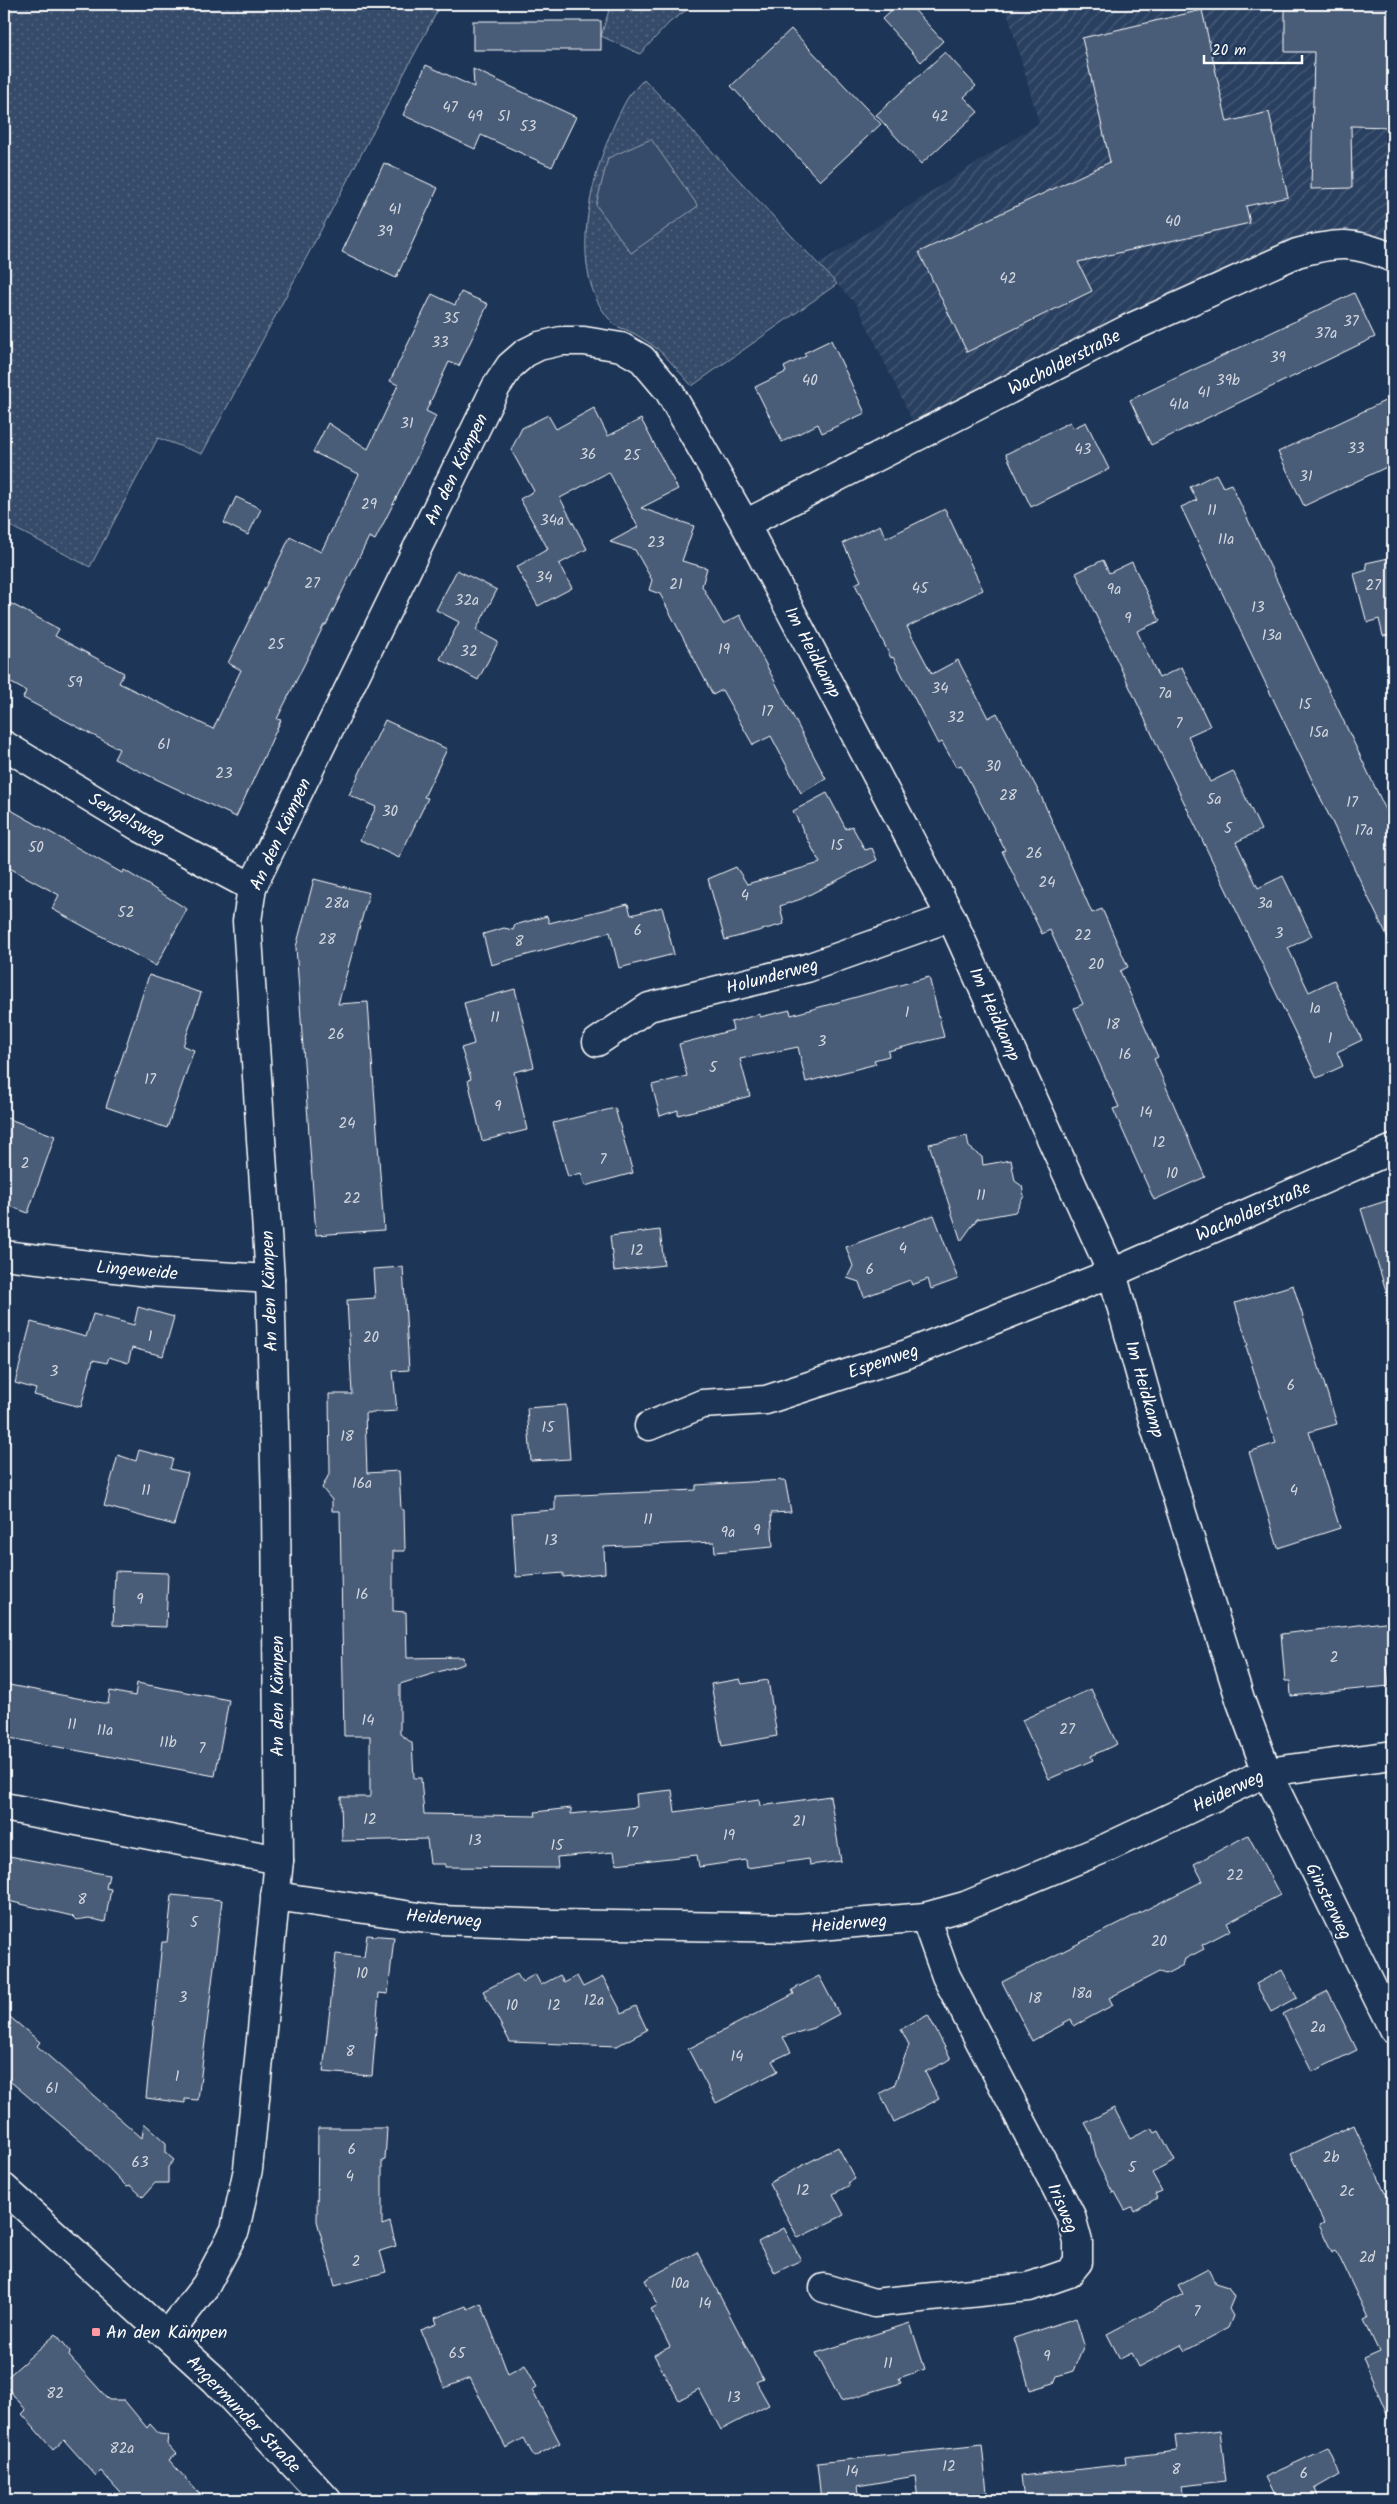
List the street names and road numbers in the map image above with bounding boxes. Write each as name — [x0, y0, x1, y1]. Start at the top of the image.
street label: Wacholderstraße — [1003, 322, 1126, 404]
street label: An den Kämpen — [418, 409, 497, 531]
street label: Im Heidkamp — [775, 602, 848, 704]
street label: An den Kämpen — [243, 773, 320, 896]
street label: Sengelsweg — [82, 786, 170, 853]
street label: Holunderweg — [723, 951, 822, 1004]
street label: Im Heidkamp — [960, 963, 1027, 1067]
street label: Wacholderstraße — [1191, 1174, 1316, 1251]
street label: An den Kämpen — [254, 1230, 287, 1352]
street label: Lingeweide — [95, 1253, 179, 1290]
street label: Espenweg — [844, 1337, 923, 1388]
street label: Im Heidkamp — [1116, 1337, 1171, 1442]
street label: An den Kämpen — [264, 1635, 293, 1757]
street label: Heiderweg — [1188, 1763, 1269, 1822]
street label: Ginsterweg — [1297, 1858, 1359, 1945]
street label: Heiderweg — [405, 1902, 483, 1937]
street label: Heiderweg — [810, 1907, 888, 1942]
street label: Irisweg — [1038, 2179, 1085, 2238]
street label: Angermunder Straße — [178, 2349, 307, 2481]

